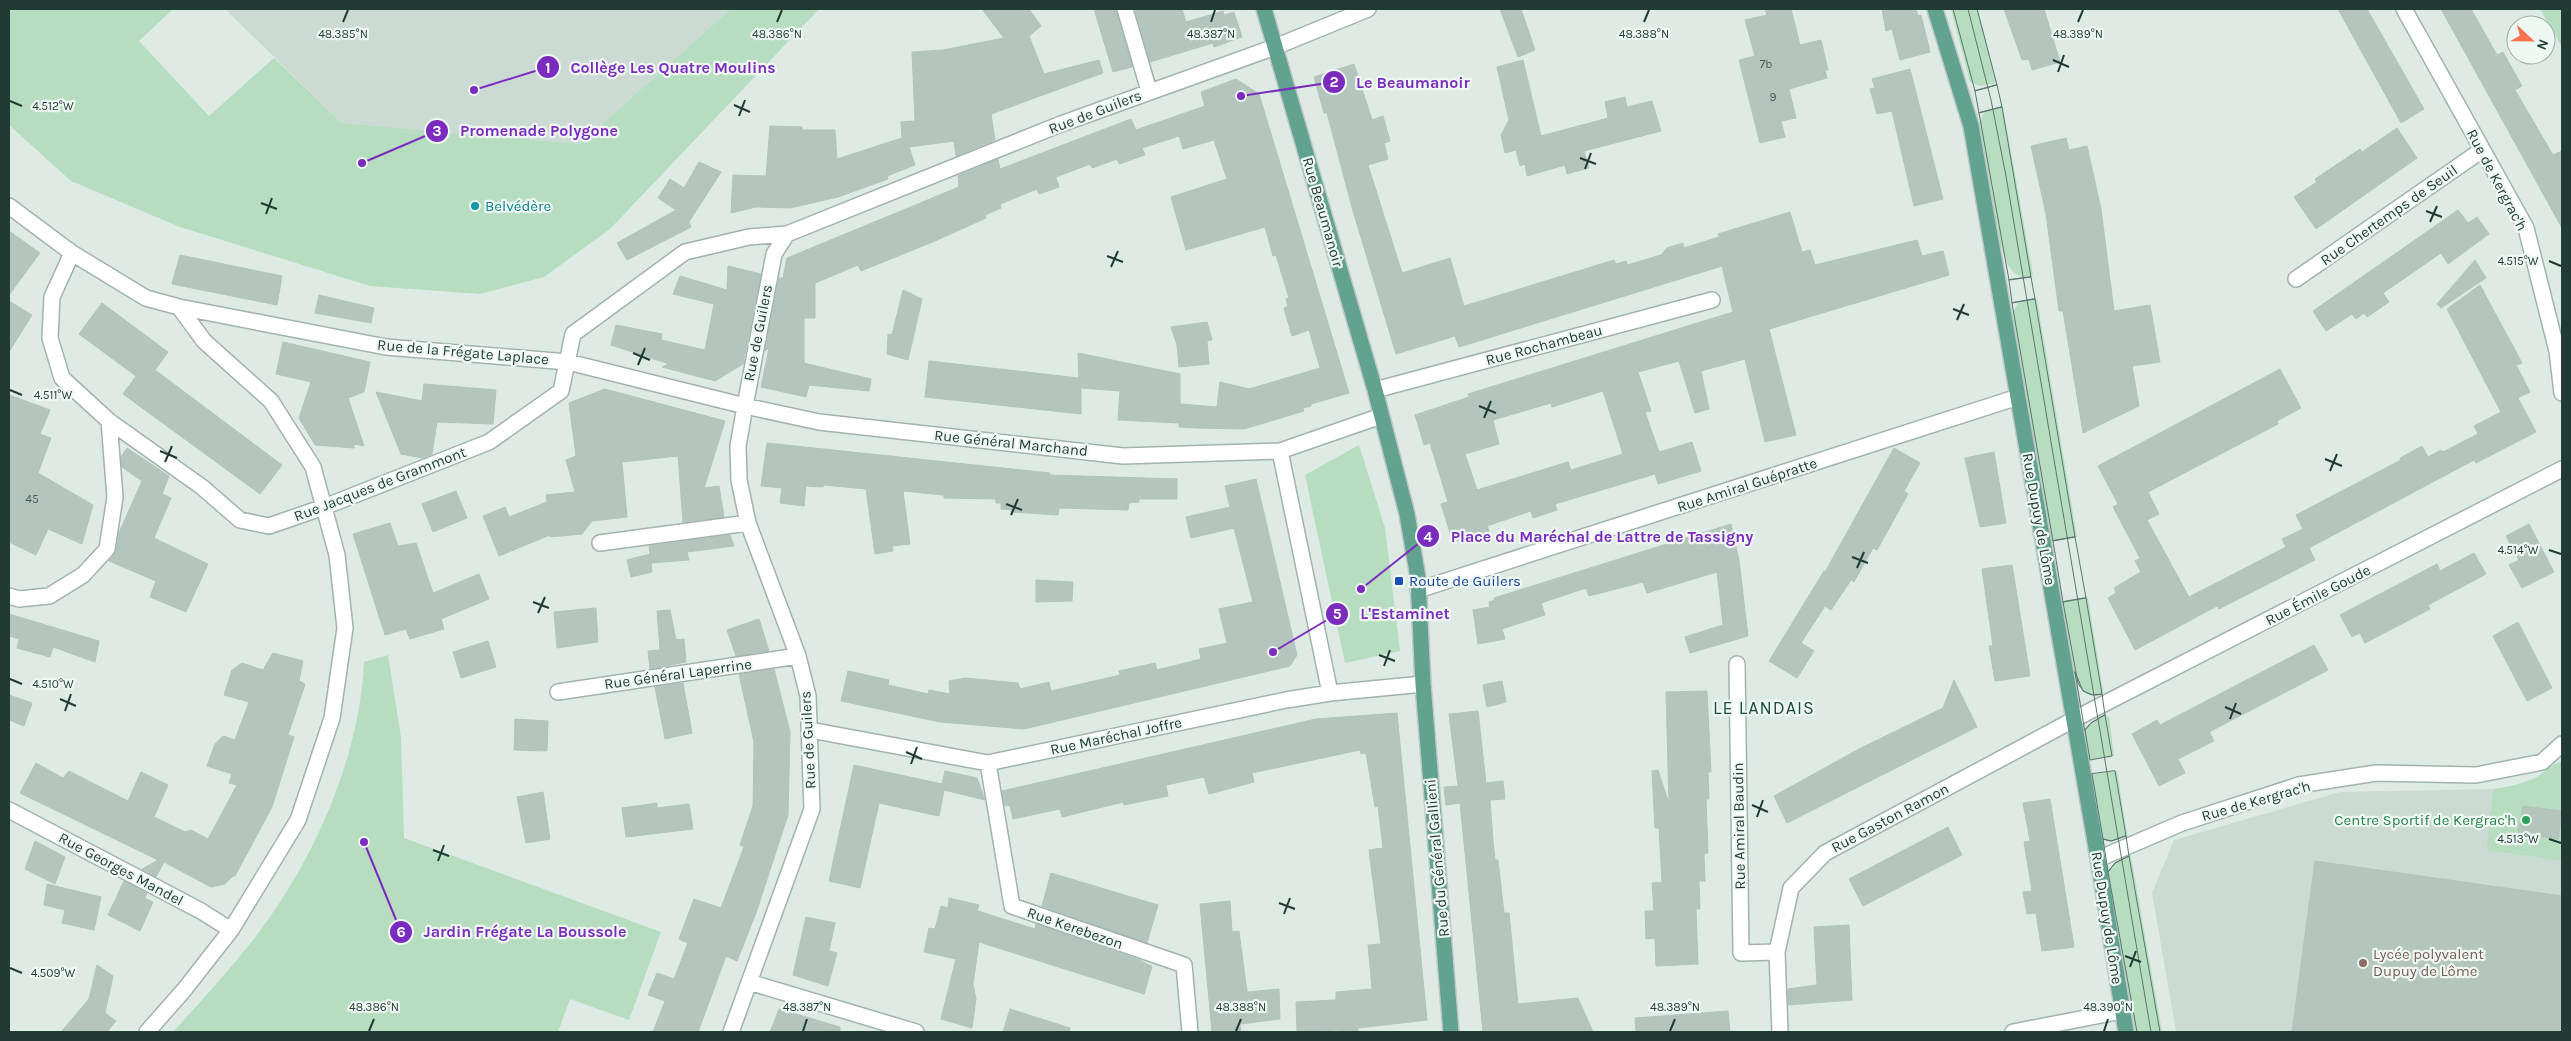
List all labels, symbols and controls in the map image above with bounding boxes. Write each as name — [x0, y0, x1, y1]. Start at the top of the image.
north arrow — [2506, 15, 2556, 65]
text: 48.385°N — [318, 27, 368, 41]
text: 48.386°N — [752, 27, 802, 41]
text: 48.387°N — [1187, 27, 1235, 41]
text: 48.388°N — [1619, 27, 1669, 41]
text: 48.389°N — [2053, 27, 2103, 41]
text: N — [2533, 37, 2552, 53]
callout: Collège Les Quatre Moulins — [535, 52, 785, 83]
house number: 7b — [1760, 57, 1772, 71]
text: Collège Les Quatre Moulins — [570, 58, 776, 77]
text: 1 — [545, 59, 551, 77]
callout: Le Beaumanoir — [1321, 66, 1480, 97]
text: 2 — [1329, 73, 1339, 91]
text: Le Beaumanoir — [1356, 73, 1471, 92]
street label: Rue de Guilers — [1046, 86, 1144, 138]
house number: 9 — [1770, 90, 1777, 104]
text: 4.512°W — [32, 99, 74, 113]
callout: Promenade Polygone — [425, 115, 628, 146]
text: Promenade Polygone — [460, 121, 618, 140]
text: 3 — [432, 122, 442, 140]
street label: Rue de Kergrac'h — [2463, 126, 2531, 234]
street label: Rue Beaumanoir — [1299, 155, 1347, 270]
street label: Rue Chertemps de Seuil — [2317, 161, 2461, 269]
place label: Belvédère — [485, 197, 551, 215]
marker: Belvédère — [469, 200, 481, 212]
text: 4.515°W — [2497, 254, 2539, 268]
street label: Rue de Guilers — [740, 283, 776, 383]
street label: Rue Rochambeau — [1484, 321, 1604, 369]
street label: Rue de la Frégate Laplace — [376, 336, 550, 368]
text: 4.511°W — [34, 388, 72, 402]
street label: Rue Général Marchand — [933, 426, 1089, 460]
street label: Rue Jacques de Grammont — [291, 443, 469, 525]
street label: Rue Dupuy de Lôme — [2019, 451, 2059, 587]
street label: Rue Amiral Guépratte — [1675, 454, 1819, 516]
house number: 45 — [25, 492, 39, 506]
callout: Place du Maréchal de Lattre de Tassigny — [1416, 521, 1763, 552]
text: Place du Maréchal de Lattre de Tassigny — [1451, 527, 1753, 546]
text: 4 — [1424, 528, 1433, 546]
text: 4.514°W — [2497, 543, 2539, 557]
street label: Rue Émile Goude — [2262, 561, 2374, 629]
place label: Route de Guilers — [1409, 572, 1521, 590]
marker: Route de Guilers — [1393, 575, 1405, 587]
callout: L'Estaminet — [1325, 598, 1459, 629]
text: L'Estaminet — [1360, 604, 1450, 623]
text: 5 — [1333, 605, 1342, 623]
street label: Rue Général Laperrine — [603, 655, 753, 693]
text: 4.510°W — [32, 677, 74, 691]
street label: Rue de Guilers — [796, 691, 820, 789]
district label: LE LANDAIS — [1713, 697, 1815, 719]
street label: Rue Maréchal Joffre — [1049, 713, 1183, 759]
street label: Rue Amiral Baudin — [1729, 762, 1749, 890]
street label: Rue de Kergrac'h — [2199, 777, 2313, 825]
street label: Rue du Général Gallieni — [1421, 778, 1453, 938]
street label: Rue Gaston Ramon — [1828, 779, 1952, 857]
place label: Centre Sportif de Kergrac'h — [2334, 811, 2516, 829]
marker: Centre Sportif de Kergrac'h — [2520, 814, 2532, 826]
street label: Rue Georges Mandel — [56, 828, 186, 910]
text: 4.513°W — [2497, 832, 2539, 846]
street label: Rue Dupuy de Lôme — [2088, 850, 2126, 986]
street label: Rue Kerebezon — [1025, 903, 1125, 953]
callout: Jardin Frégate La Boussole — [388, 916, 636, 947]
text: Jardin Frégate La Boussole — [424, 922, 626, 941]
text: 6 — [396, 923, 406, 941]
place label: Lycée polyvalent Dupuy de Lôme — [2373, 945, 2484, 980]
marker: Lycée polyvalent Dupuy de Lôme — [2357, 957, 2369, 969]
text: 4.509°W — [31, 966, 76, 980]
text: 48.386°N — [349, 1000, 399, 1014]
text: 48.387°N — [783, 1000, 831, 1014]
text: 48.388°N — [1216, 1000, 1266, 1014]
text: 48.389°N — [1650, 1000, 1700, 1014]
text: 48.390°N — [2083, 1000, 2133, 1014]

